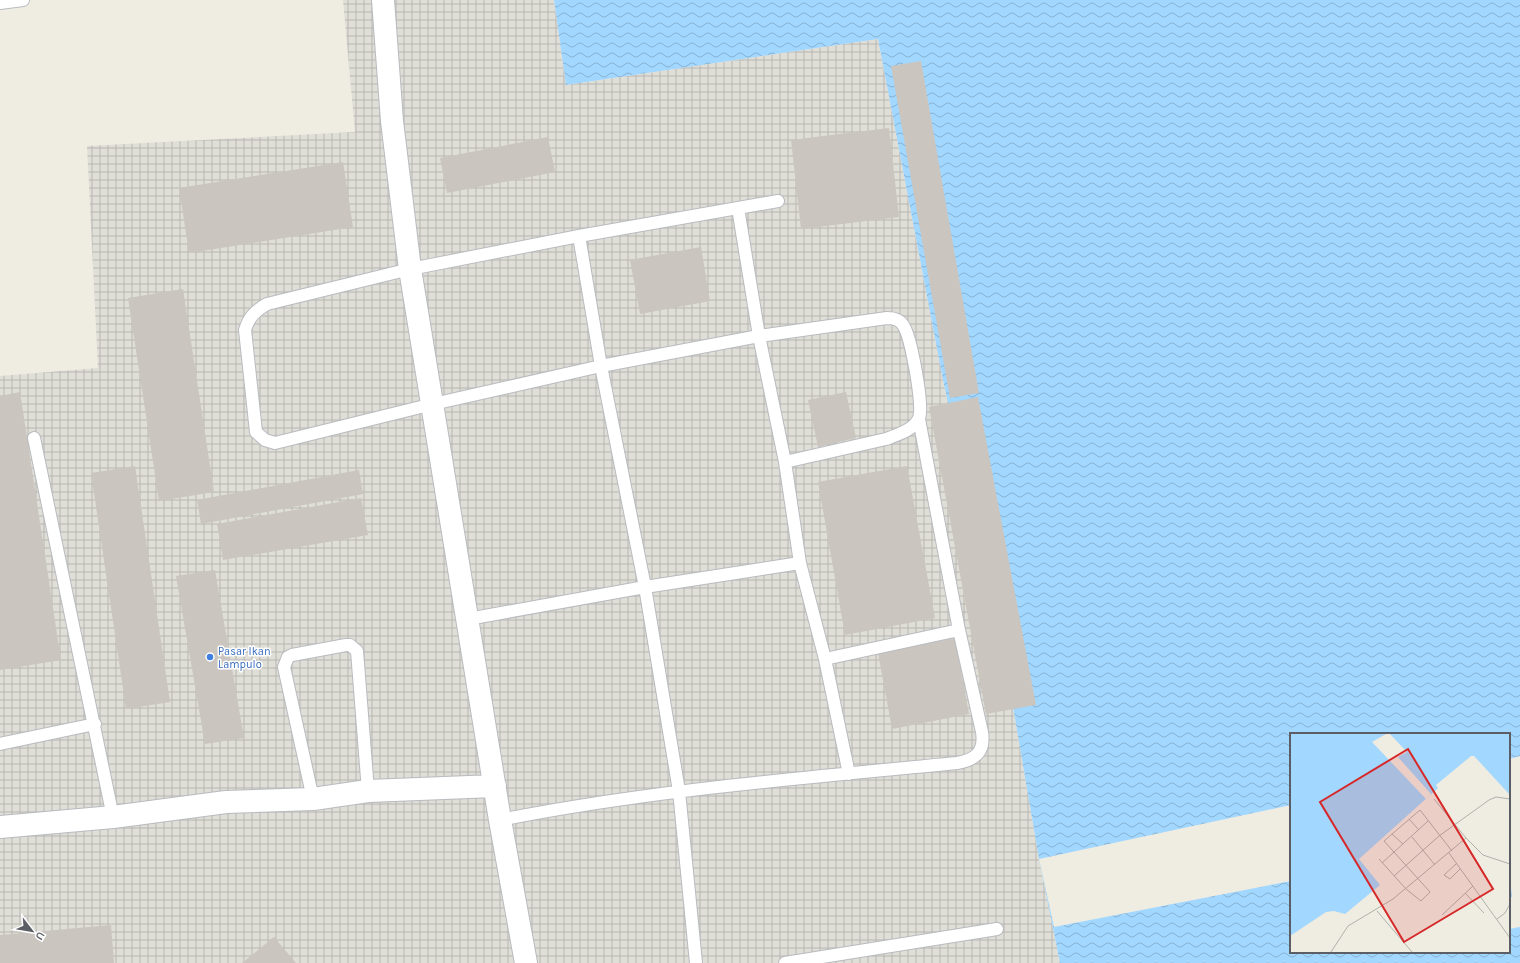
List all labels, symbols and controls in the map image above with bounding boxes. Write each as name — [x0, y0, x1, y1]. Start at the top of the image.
place label: Pasar Ikan Lampulo — [218, 645, 271, 671]
marker: Pasar Ikan Lampulo — [205, 652, 215, 662]
inset map — [1290, 733, 1510, 953]
north arrow — [12, 911, 52, 951]
text: U — [33, 929, 48, 942]

